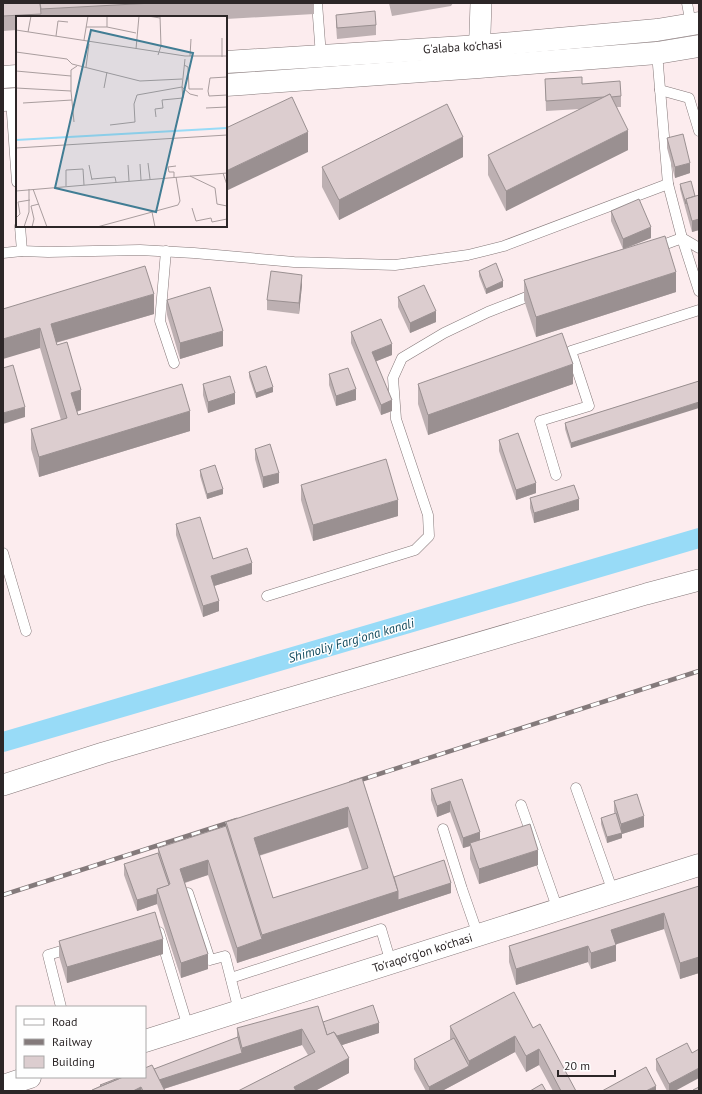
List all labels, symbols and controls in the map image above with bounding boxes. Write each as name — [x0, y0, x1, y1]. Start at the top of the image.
inset map — [16, 16, 227, 227]
street label: G'alaba ko'chasi — [422, 36, 503, 57]
water label: Shimoliy Fargʻona kanali — [286, 614, 417, 667]
street label: To'raqo'rg'on ko'chasi — [370, 929, 474, 975]
legend — [16, 1006, 146, 1078]
text: Road — [52, 1014, 77, 1029]
text: Railway — [52, 1034, 92, 1049]
scale bar — [558, 1052, 615, 1078]
text: Building — [52, 1054, 95, 1069]
text: 20 m — [564, 1058, 590, 1073]

